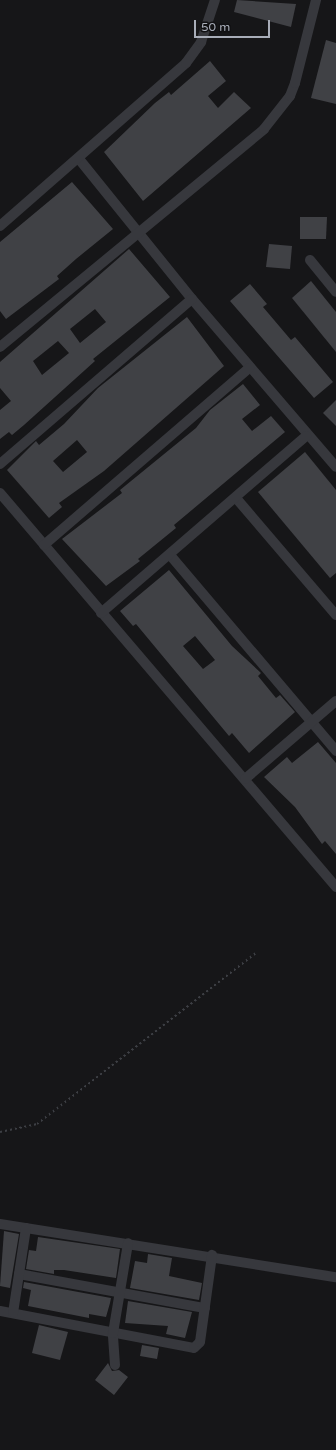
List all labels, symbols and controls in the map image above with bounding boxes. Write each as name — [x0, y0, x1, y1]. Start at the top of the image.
scale bar — [196, 12, 272, 38]
text: 50 m — [201, 20, 230, 34]

